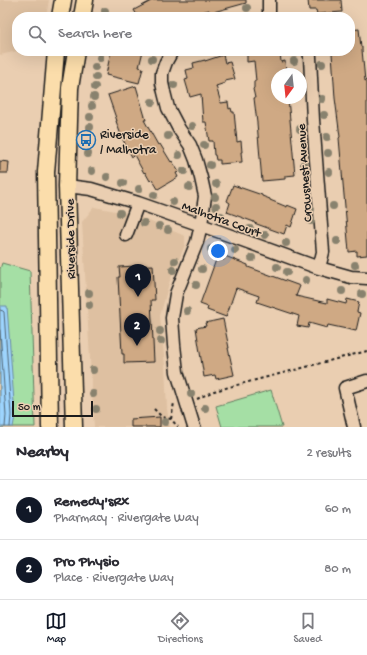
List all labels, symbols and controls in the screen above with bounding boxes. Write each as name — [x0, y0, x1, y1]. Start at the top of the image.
search box — [12, 12, 355, 56]
icon: search — [26, 23, 48, 45]
text: Search here — [58, 25, 132, 43]
north arrow — [271, 68, 307, 104]
street label: Crowsnest Avenue — [295, 123, 316, 222]
place label: Riverside / Malhotra — [100, 128, 157, 158]
bus stop icon: Riverside / Malhotra — [75, 129, 97, 151]
street label: Riverside Drive — [63, 199, 80, 279]
street label: Malhotra Court — [180, 199, 264, 242]
your location — [208, 241, 228, 261]
pin: 1 — [125, 264, 151, 297]
pin: 2 — [124, 313, 150, 346]
scale bar — [12, 399, 93, 418]
text: 50 m — [18, 402, 40, 414]
text: Nearby — [16, 443, 69, 463]
text: 2 results — [306, 446, 351, 461]
text: Remedy'sRx — [54, 493, 129, 511]
text: 1 — [26, 502, 32, 517]
text: 60 m — [325, 502, 351, 517]
text: Pharmacy · Rivergate Way — [54, 511, 199, 526]
text: Pro Physio — [54, 553, 119, 571]
text: 2 — [26, 562, 32, 577]
text: 80 m — [324, 562, 351, 577]
text: Place · Rivergate Way — [54, 571, 174, 586]
tab: Map — [45, 610, 67, 646]
tab: Directions — [158, 610, 203, 646]
tab: Saved — [293, 610, 322, 646]

